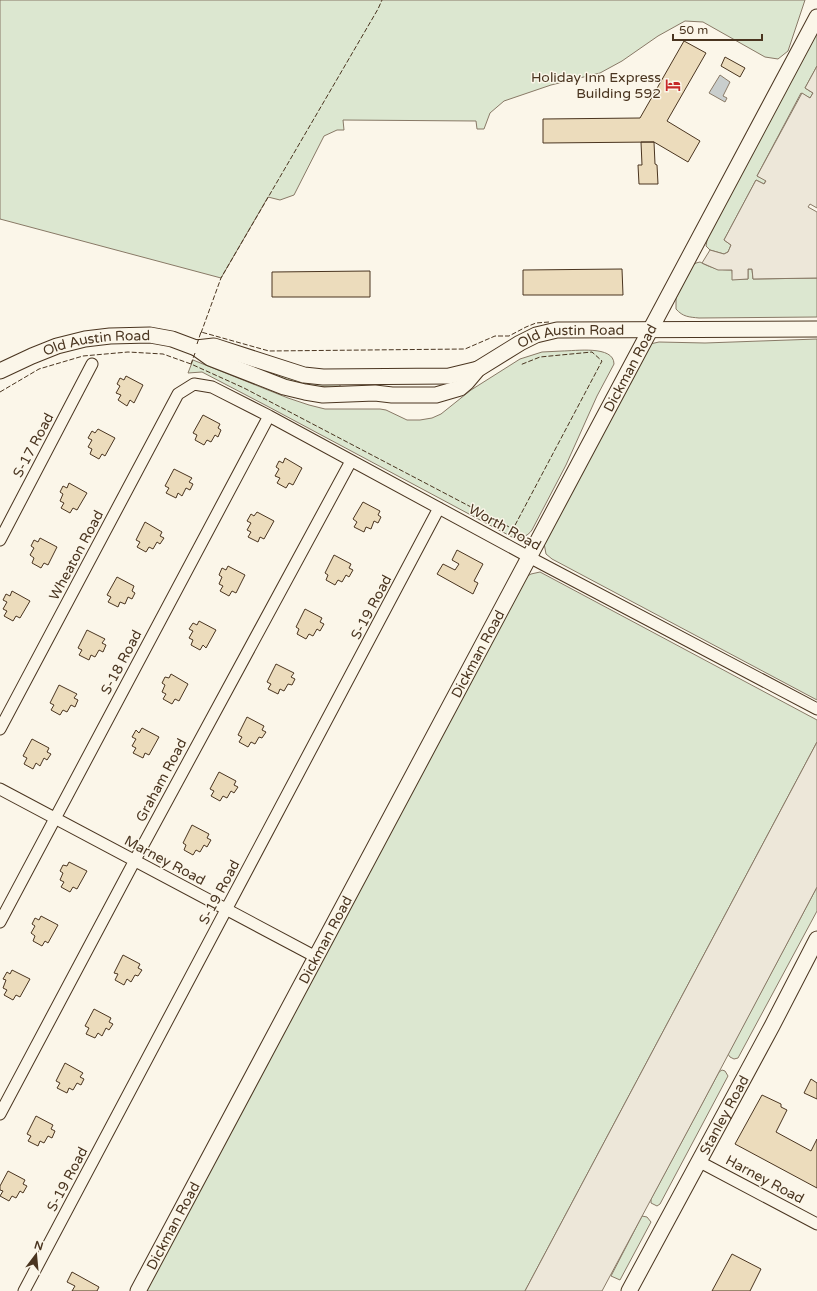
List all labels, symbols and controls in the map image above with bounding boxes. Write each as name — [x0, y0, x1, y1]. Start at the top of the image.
scale bar — [673, 16, 762, 42]
text: 50 m — [679, 23, 708, 37]
place label: Holiday Inn Express Building 592 — [531, 69, 661, 102]
hotel icon: Holiday Inn Express Building 592 — [664, 76, 682, 94]
street label: Dickman Road — [600, 321, 661, 415]
street label: Old Austin Road — [515, 322, 624, 352]
street label: Old Austin Road — [40, 327, 150, 360]
street label: S-17 Road — [9, 410, 58, 480]
street label: Worth Road — [466, 501, 544, 554]
street label: Wheaton Road — [46, 507, 107, 603]
street label: S-19 Road — [347, 572, 396, 642]
street label: Dickman Road — [448, 607, 508, 701]
street label: S-18 Road — [97, 627, 146, 697]
street label: Graham Road — [132, 736, 191, 825]
street label: Marney Road — [121, 832, 208, 889]
street label: S-19 Road — [195, 857, 244, 927]
street label: Dickman Road — [295, 893, 356, 987]
street label: Stanley Road — [696, 1073, 753, 1158]
street label: S-19 Road — [43, 1144, 92, 1214]
street label: Harney Road — [723, 1152, 807, 1207]
street label: Dickman Road — [143, 1179, 204, 1273]
north arrow — [16, 1235, 56, 1275]
text: N — [33, 1238, 45, 1253]

